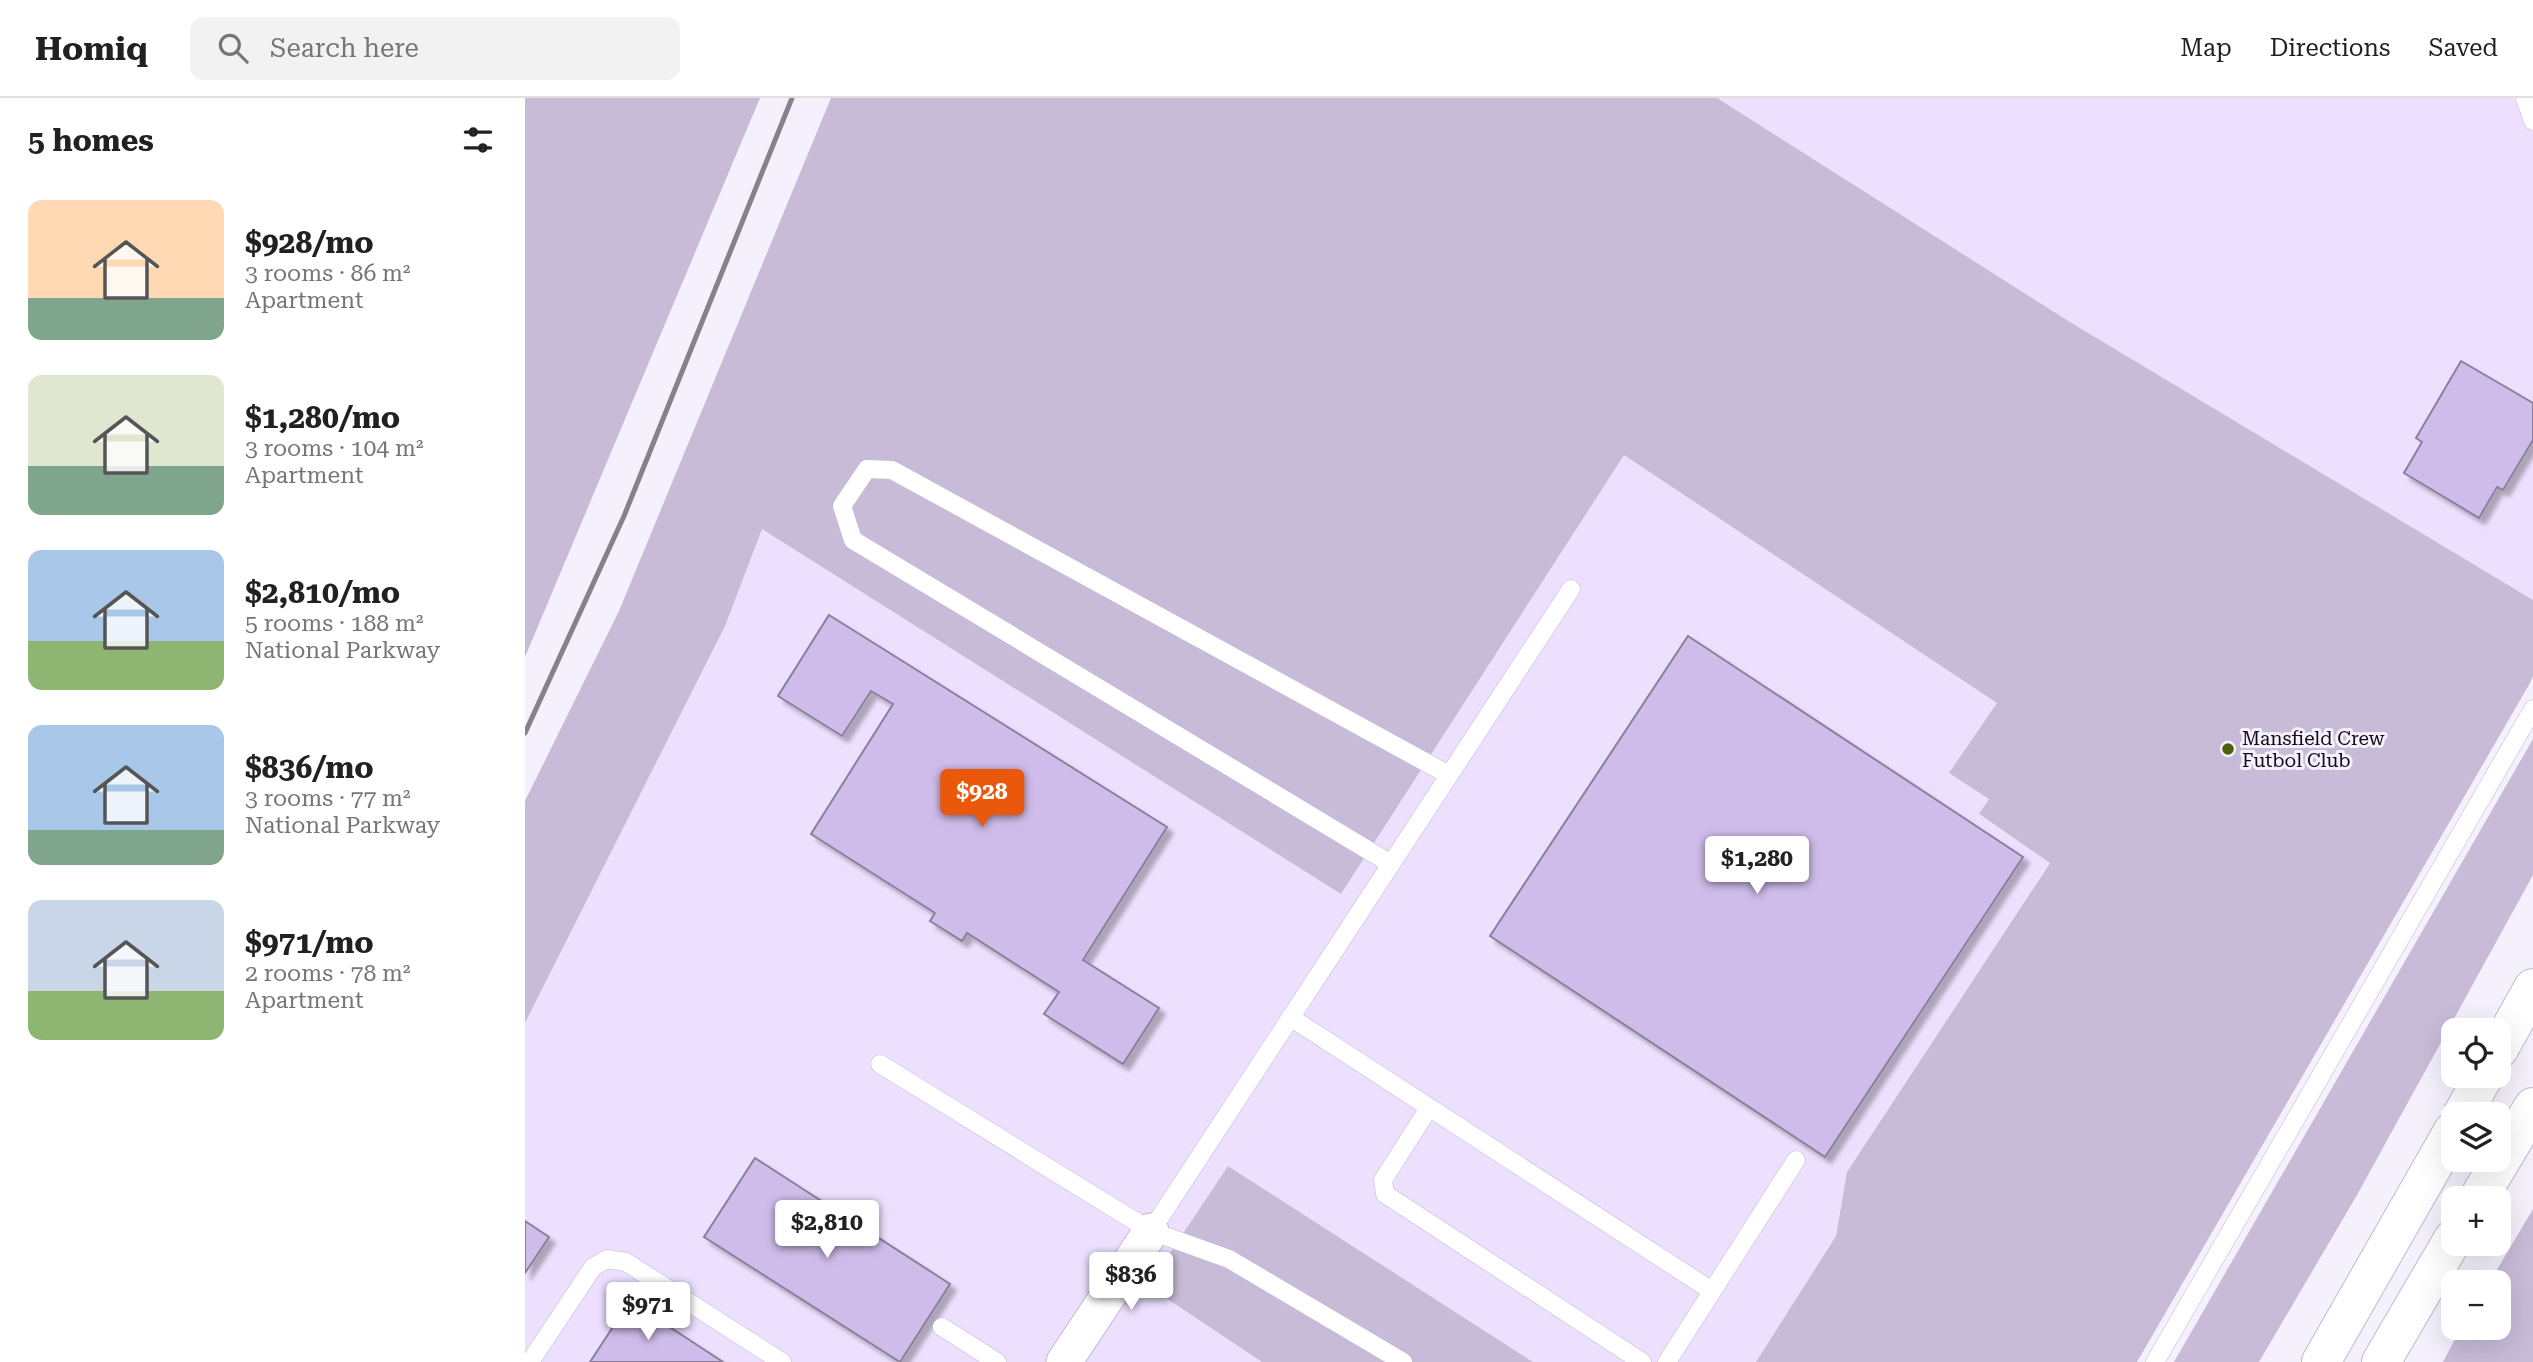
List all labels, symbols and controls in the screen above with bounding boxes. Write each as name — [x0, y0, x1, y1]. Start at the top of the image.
search box — [190, 17, 680, 80]
text: Homiq — [35, 29, 148, 68]
icon: search — [214, 29, 252, 67]
text: Search here — [270, 33, 419, 63]
text: Map — [2180, 34, 2232, 62]
text: Directions — [2270, 34, 2390, 62]
text: Saved — [2428, 34, 2498, 62]
icon: filters — [459, 121, 497, 159]
text: 5 homes — [28, 123, 154, 158]
text: $928/mo — [245, 225, 374, 260]
icon: home — [84, 228, 168, 312]
text: 3 rooms · 86 m² — [245, 260, 411, 287]
text: Apartment — [245, 287, 364, 314]
text: $1,280/mo — [245, 400, 400, 435]
icon: home — [84, 403, 168, 487]
text: 3 rooms · 104 m² — [245, 435, 423, 462]
text: Apartment — [245, 462, 364, 489]
text: $2,810/mo — [245, 575, 400, 610]
icon: home — [84, 578, 168, 662]
text: 5 rooms · 188 m² — [245, 610, 423, 637]
text: National Parkway — [245, 637, 440, 664]
place label: Mansfield Crew Futbol Club — [2242, 727, 2385, 772]
marker: Mansfield Crew Futbol Club — [2220, 741, 2236, 757]
text: $836/mo — [245, 750, 374, 785]
icon: home — [84, 753, 168, 837]
pin: $928 — [941, 770, 1023, 829]
text: $928 — [956, 778, 1008, 805]
text: 3 rooms · 77 m² — [245, 785, 411, 812]
text: National Parkway — [245, 812, 440, 839]
pin: $1,280 — [1700, 836, 1814, 896]
text: $1,280 — [1721, 845, 1793, 872]
text: $971/mo — [245, 925, 374, 960]
icon: home — [84, 928, 168, 1012]
text: 2 rooms · 78 m² — [245, 960, 411, 987]
text: Apartment — [245, 987, 364, 1014]
map controls — [2441, 1018, 2511, 1340]
button: locate — [2441, 1018, 2511, 1088]
button: layers — [2441, 1102, 2511, 1172]
button: + — [2441, 1186, 2511, 1256]
pin: $2,810 — [770, 1200, 884, 1260]
text: $2,810 — [791, 1209, 863, 1236]
pin: $836 — [1090, 1252, 1172, 1312]
text: $836 — [1105, 1261, 1157, 1288]
button: − — [2441, 1270, 2511, 1340]
pin: $971 — [607, 1282, 689, 1342]
text: $971 — [622, 1291, 674, 1318]

